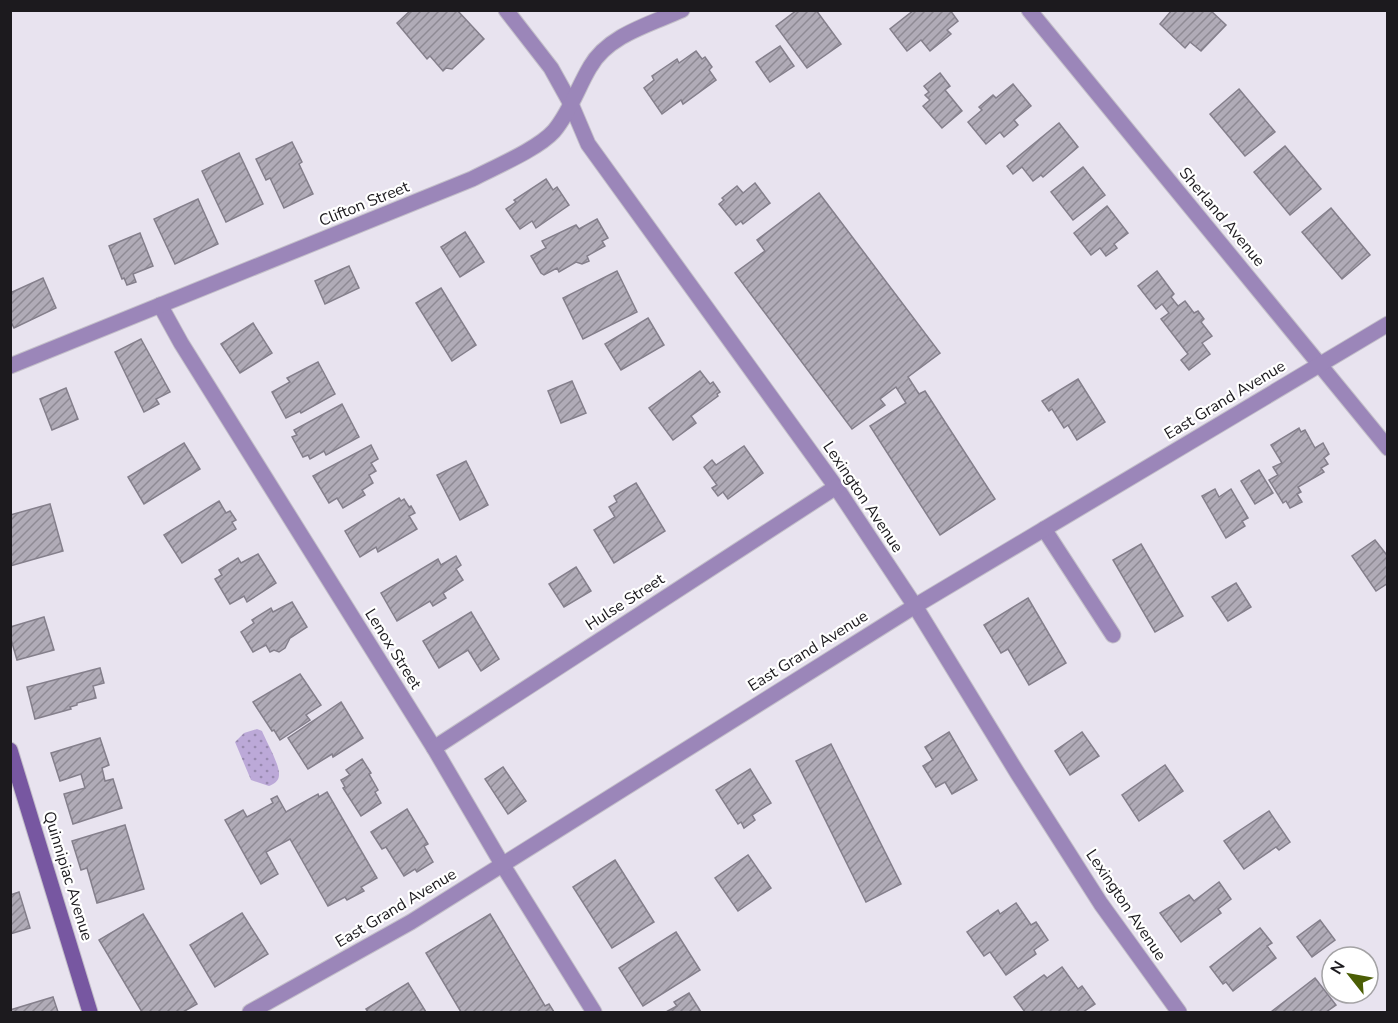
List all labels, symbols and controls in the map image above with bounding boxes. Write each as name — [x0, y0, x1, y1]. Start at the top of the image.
street label: Sherland Avenue — [1174, 163, 1270, 271]
street label: Clifton Street — [316, 176, 413, 232]
street label: East Grand Avenue — [1160, 355, 1290, 445]
street label: Lexington Avenue — [818, 437, 908, 557]
street label: Hulse Street — [581, 568, 669, 636]
street label: Lenox Street — [360, 605, 427, 694]
street label: East Grand Avenue — [744, 605, 872, 697]
street label: Quinnipiac Avenue — [38, 809, 98, 943]
street label: Lexington Avenue — [1081, 845, 1171, 965]
street label: East Grand Avenue — [331, 863, 461, 953]
north arrow — [1320, 945, 1380, 1005]
text: N — [1325, 957, 1351, 979]

